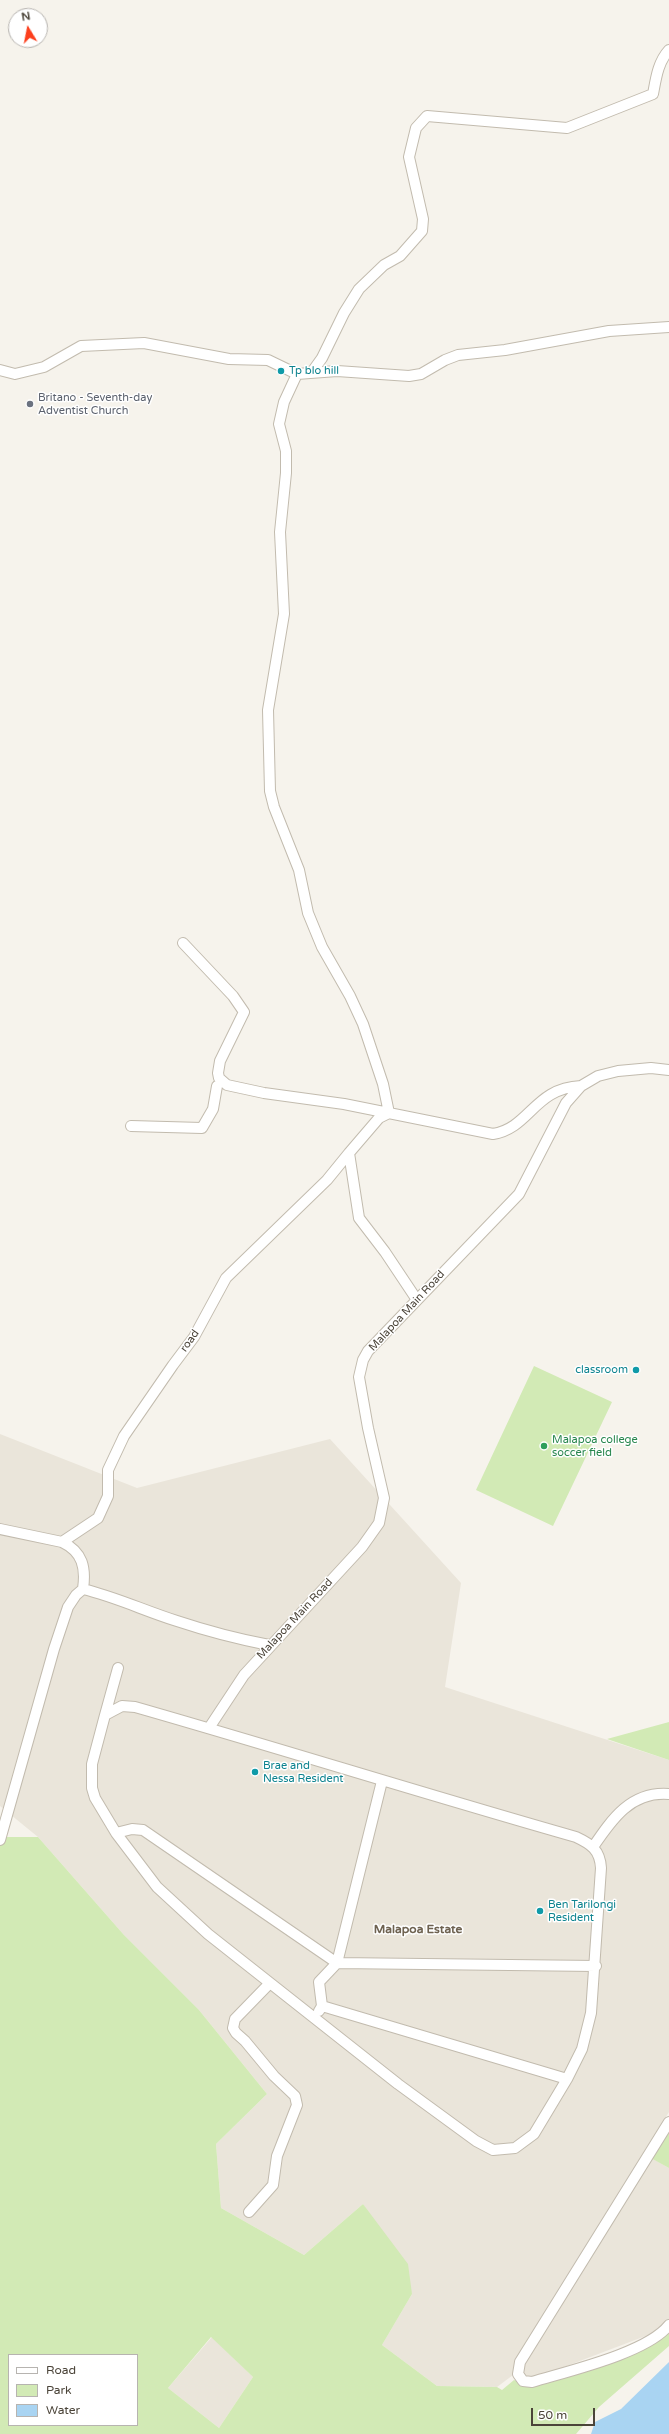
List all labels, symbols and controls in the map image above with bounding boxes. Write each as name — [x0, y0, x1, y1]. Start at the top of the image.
north arrow — [8, 8, 48, 48]
text: N — [21, 10, 31, 24]
place label: Tp blo hill — [289, 364, 339, 378]
marker: Tp blo hill — [276, 366, 286, 376]
place label: Britano - Seventh-day Adventist Church — [38, 391, 152, 417]
marker: Britano - Seventh-day Adventist Church — [25, 399, 35, 409]
street label: Malapoa Main Road — [366, 1268, 448, 1354]
street label: road — [178, 1327, 202, 1355]
place label: classroom — [575, 1363, 628, 1377]
marker: classroom — [631, 1365, 641, 1375]
place label: Malapoa college soccer field — [552, 1433, 638, 1459]
marker: Malapoa college soccer field — [539, 1441, 549, 1451]
street label: Malapoa Main Road — [254, 1576, 336, 1662]
place label: Brae and Nessa Resident — [263, 1759, 344, 1785]
marker: Brae and Nessa Resident — [250, 1767, 260, 1777]
place label: Ben Tarilongi Resident — [548, 1898, 616, 1924]
marker: Ben Tarilongi Resident — [535, 1906, 545, 1916]
district label: Malapoa Estate — [374, 1923, 462, 1937]
legend — [8, 2354, 138, 2426]
text: Road — [46, 2363, 76, 2377]
text: Park — [46, 2383, 72, 2397]
scale bar — [533, 2400, 597, 2426]
text: Water — [46, 2403, 80, 2417]
text: 50 m — [538, 2408, 567, 2422]

